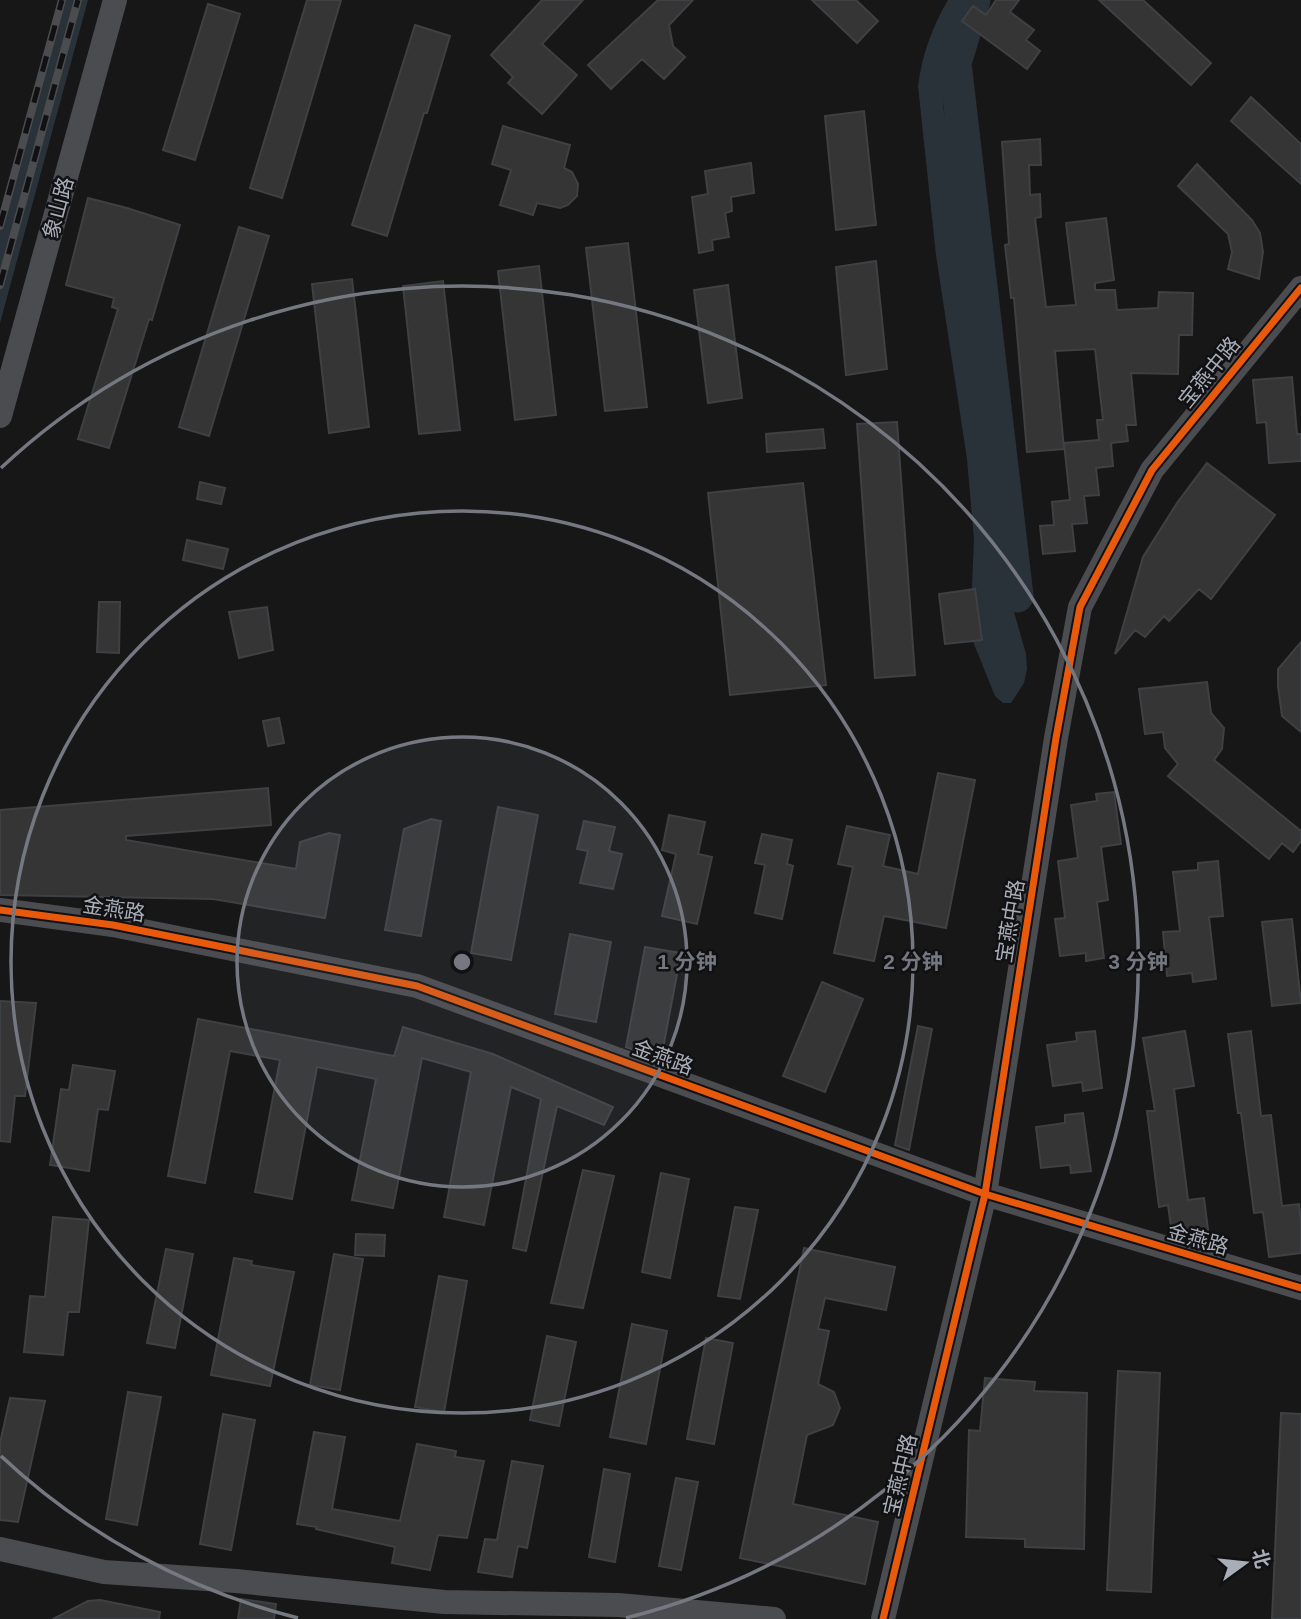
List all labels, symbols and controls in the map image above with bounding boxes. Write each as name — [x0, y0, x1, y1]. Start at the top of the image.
street label: 象山路 — [39, 175, 77, 241]
street label: 宝燕中路 — [1174, 332, 1244, 412]
street label: 宝燕中路 — [992, 878, 1028, 964]
street label: 金燕路 — [81, 893, 147, 925]
centre of rings — [450, 950, 474, 974]
text: 1 分钟 — [657, 950, 717, 973]
text: 2 分钟 — [883, 950, 943, 973]
text: 3 分钟 — [1108, 950, 1168, 973]
street label: 金燕路 — [629, 1035, 697, 1079]
street label: 金燕路 — [1165, 1219, 1231, 1259]
street label: 宝燕中路 — [879, 1431, 921, 1519]
north arrow — [1210, 1528, 1280, 1598]
text: 北 — [1248, 1547, 1274, 1571]

